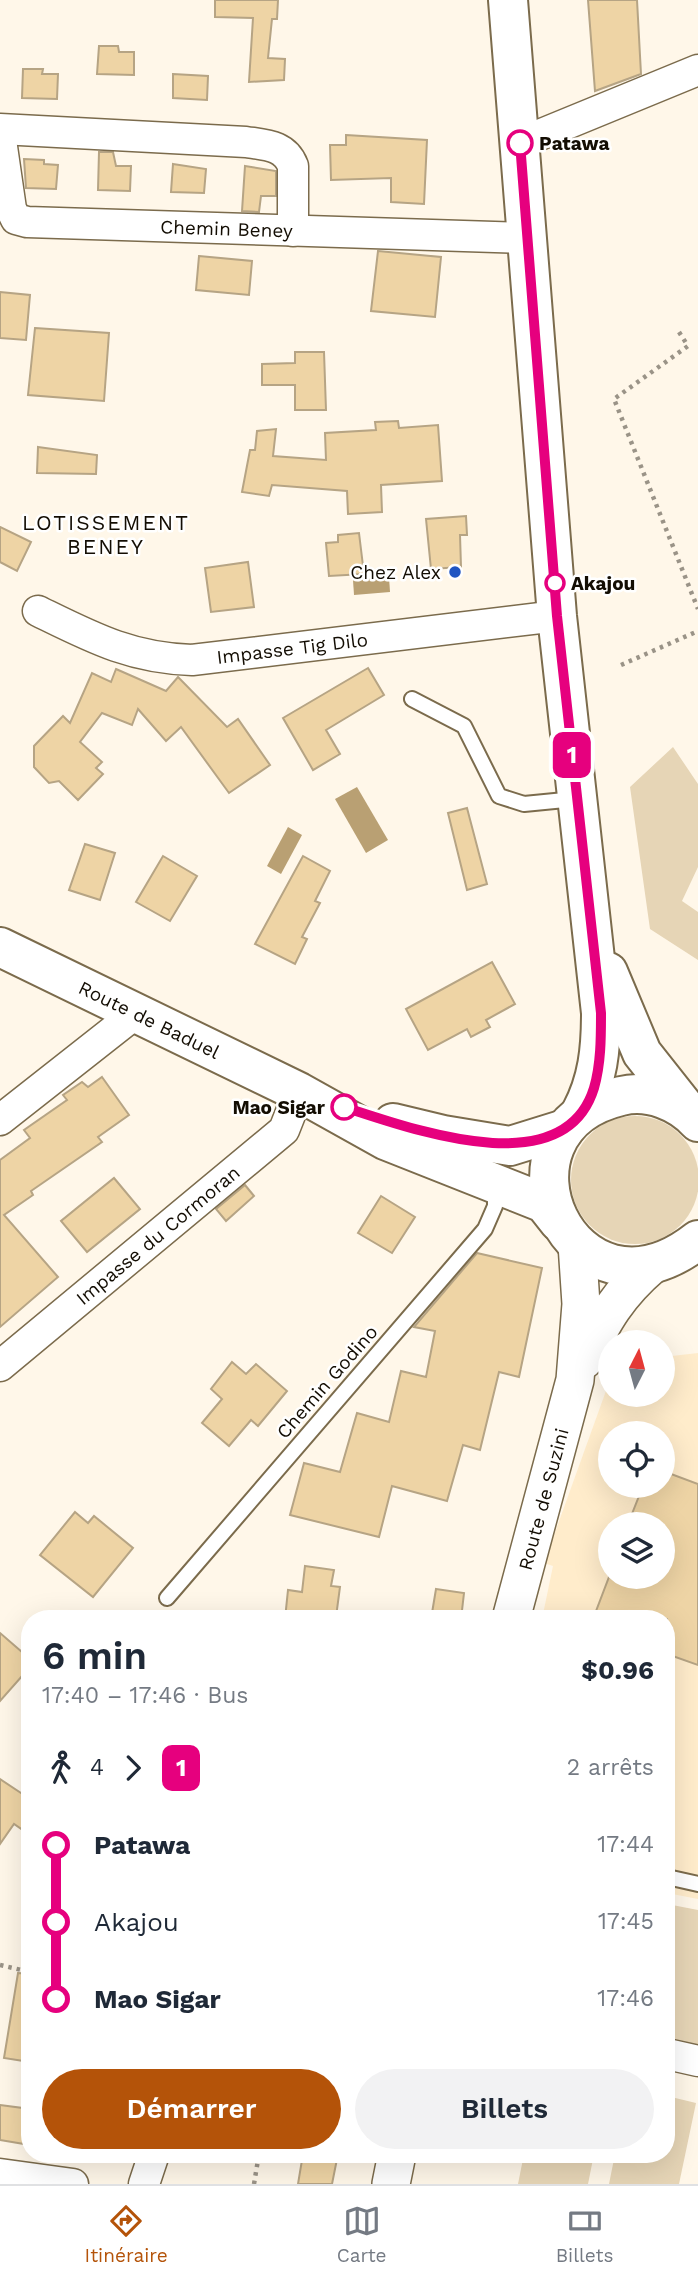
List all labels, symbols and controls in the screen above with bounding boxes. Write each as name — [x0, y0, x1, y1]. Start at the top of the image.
marker: Patawa — [507, 130, 533, 156]
place label: Patawa — [539, 132, 609, 155]
street label: Chemin Beney — [160, 215, 293, 242]
district label: LOTISSEMENT BENEY — [22, 510, 190, 559]
place label: Chez Alex — [350, 561, 441, 584]
marker: Chez Alex — [447, 564, 463, 580]
place label: Akajou — [571, 572, 635, 595]
marker: Akajou — [545, 573, 565, 593]
street label: Impasse Tig Dilo — [215, 627, 369, 668]
line badge: 1 — [549, 732, 595, 778]
text: 1 — [567, 741, 577, 769]
street label: Route de Baduel — [75, 976, 224, 1063]
marker: Mao Sigar — [331, 1094, 357, 1120]
place label: Mao Sigar — [232, 1096, 326, 1119]
street label: Impasse du Cormoran — [71, 1160, 244, 1310]
street label: Chemin Godino — [272, 1321, 382, 1443]
north arrow — [598, 1330, 676, 1407]
map controls — [598, 1330, 675, 1589]
button: locate — [598, 1421, 675, 1498]
street label: Route de Suzini — [513, 1426, 573, 1573]
button: layers — [598, 1512, 675, 1589]
text: 6 min — [42, 1634, 147, 1678]
text: $0.96 — [581, 1655, 654, 1685]
text: 17:40 – 17:46 · Bus — [42, 1682, 248, 1709]
icon: walk — [42, 1749, 80, 1787]
icon: forward — [114, 1749, 152, 1787]
text: 4 — [90, 1754, 104, 1781]
text: 1 — [176, 1754, 186, 1782]
text: 2 arrêts — [567, 1754, 654, 1781]
text: Patawa — [94, 1830, 190, 1860]
text: 17:44 — [597, 1831, 654, 1858]
text: Akajou — [94, 1907, 179, 1937]
text: 17:45 — [598, 1908, 654, 1935]
text: Mao Sigar — [94, 1984, 221, 2014]
text: 17:46 — [597, 1985, 654, 2012]
button: Démarrer — [42, 2069, 341, 2149]
button: Billets — [355, 2069, 654, 2149]
tab: Itinéraire — [85, 2202, 168, 2267]
tab: Carte — [337, 2202, 387, 2267]
tab: Billets — [556, 2202, 613, 2267]

